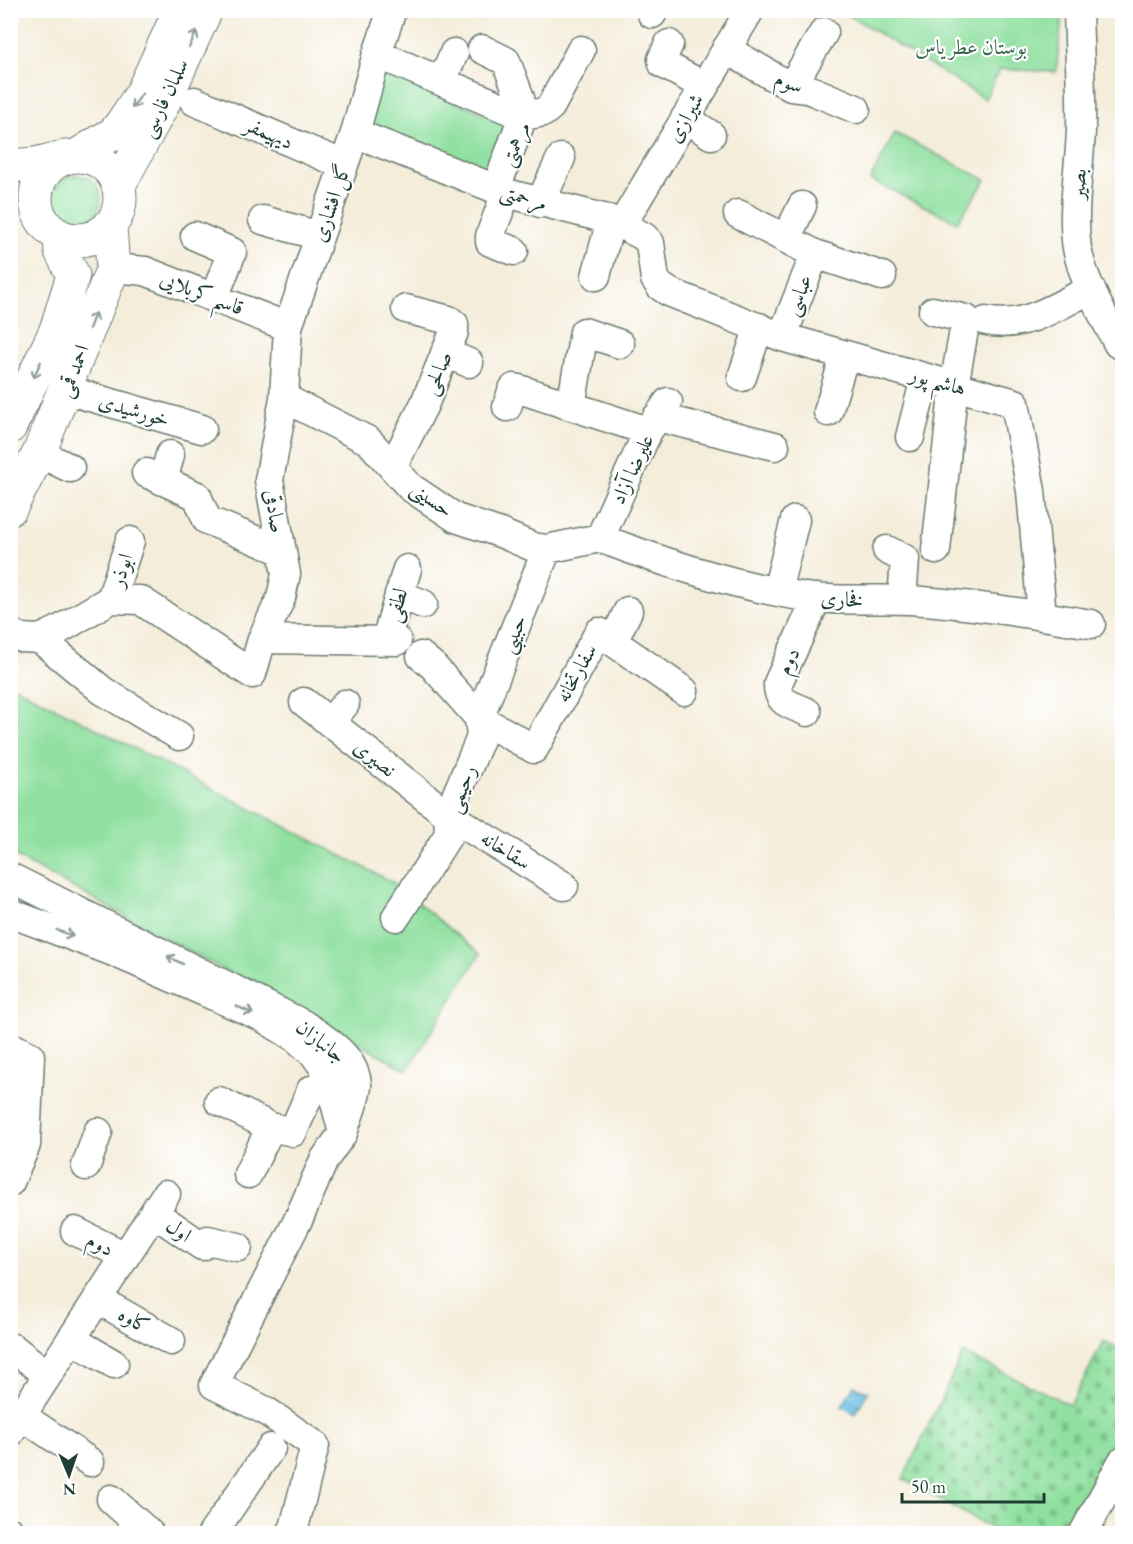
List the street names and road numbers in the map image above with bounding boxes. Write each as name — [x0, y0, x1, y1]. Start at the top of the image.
street label: سلمان فارسی — [133, 54, 196, 143]
street label: سوم — [769, 64, 807, 104]
street label: شیرازی — [660, 88, 709, 147]
street label: دیهیمفر — [238, 109, 298, 156]
street label: مرهمتی — [493, 117, 538, 171]
street label: گل افشاری — [305, 160, 358, 246]
street label: بصیر — [1063, 168, 1092, 202]
street label: مرحمتی — [497, 177, 551, 218]
street label: قاسم کربلایی — [154, 264, 248, 328]
street label: عباسی — [777, 270, 820, 320]
street label: احمد قمی — [50, 341, 96, 401]
street label: صالحی — [415, 347, 459, 399]
street label: هاشم پور — [903, 359, 969, 409]
street label: خورشیدی — [96, 387, 173, 432]
street label: علیرضا آزاد — [604, 429, 660, 508]
street label: حسینی — [405, 474, 459, 525]
street label: صادقی — [259, 487, 292, 535]
street label: ابوذر — [102, 550, 139, 592]
street label: فخاری — [820, 584, 864, 613]
street label: لطفی — [378, 585, 415, 626]
street label: حبیبی — [493, 611, 536, 659]
street label: سفارتخانه — [548, 639, 603, 707]
street label: دوم — [770, 643, 810, 681]
street label: نصیری — [349, 733, 402, 783]
street label: رحیمی — [439, 761, 483, 817]
street label: سقاخانه — [476, 824, 536, 875]
street label: جانبازان — [291, 1013, 352, 1069]
street label: اول — [161, 1211, 198, 1248]
street label: دوم — [80, 1225, 118, 1266]
street label: کاوه — [114, 1300, 155, 1339]

